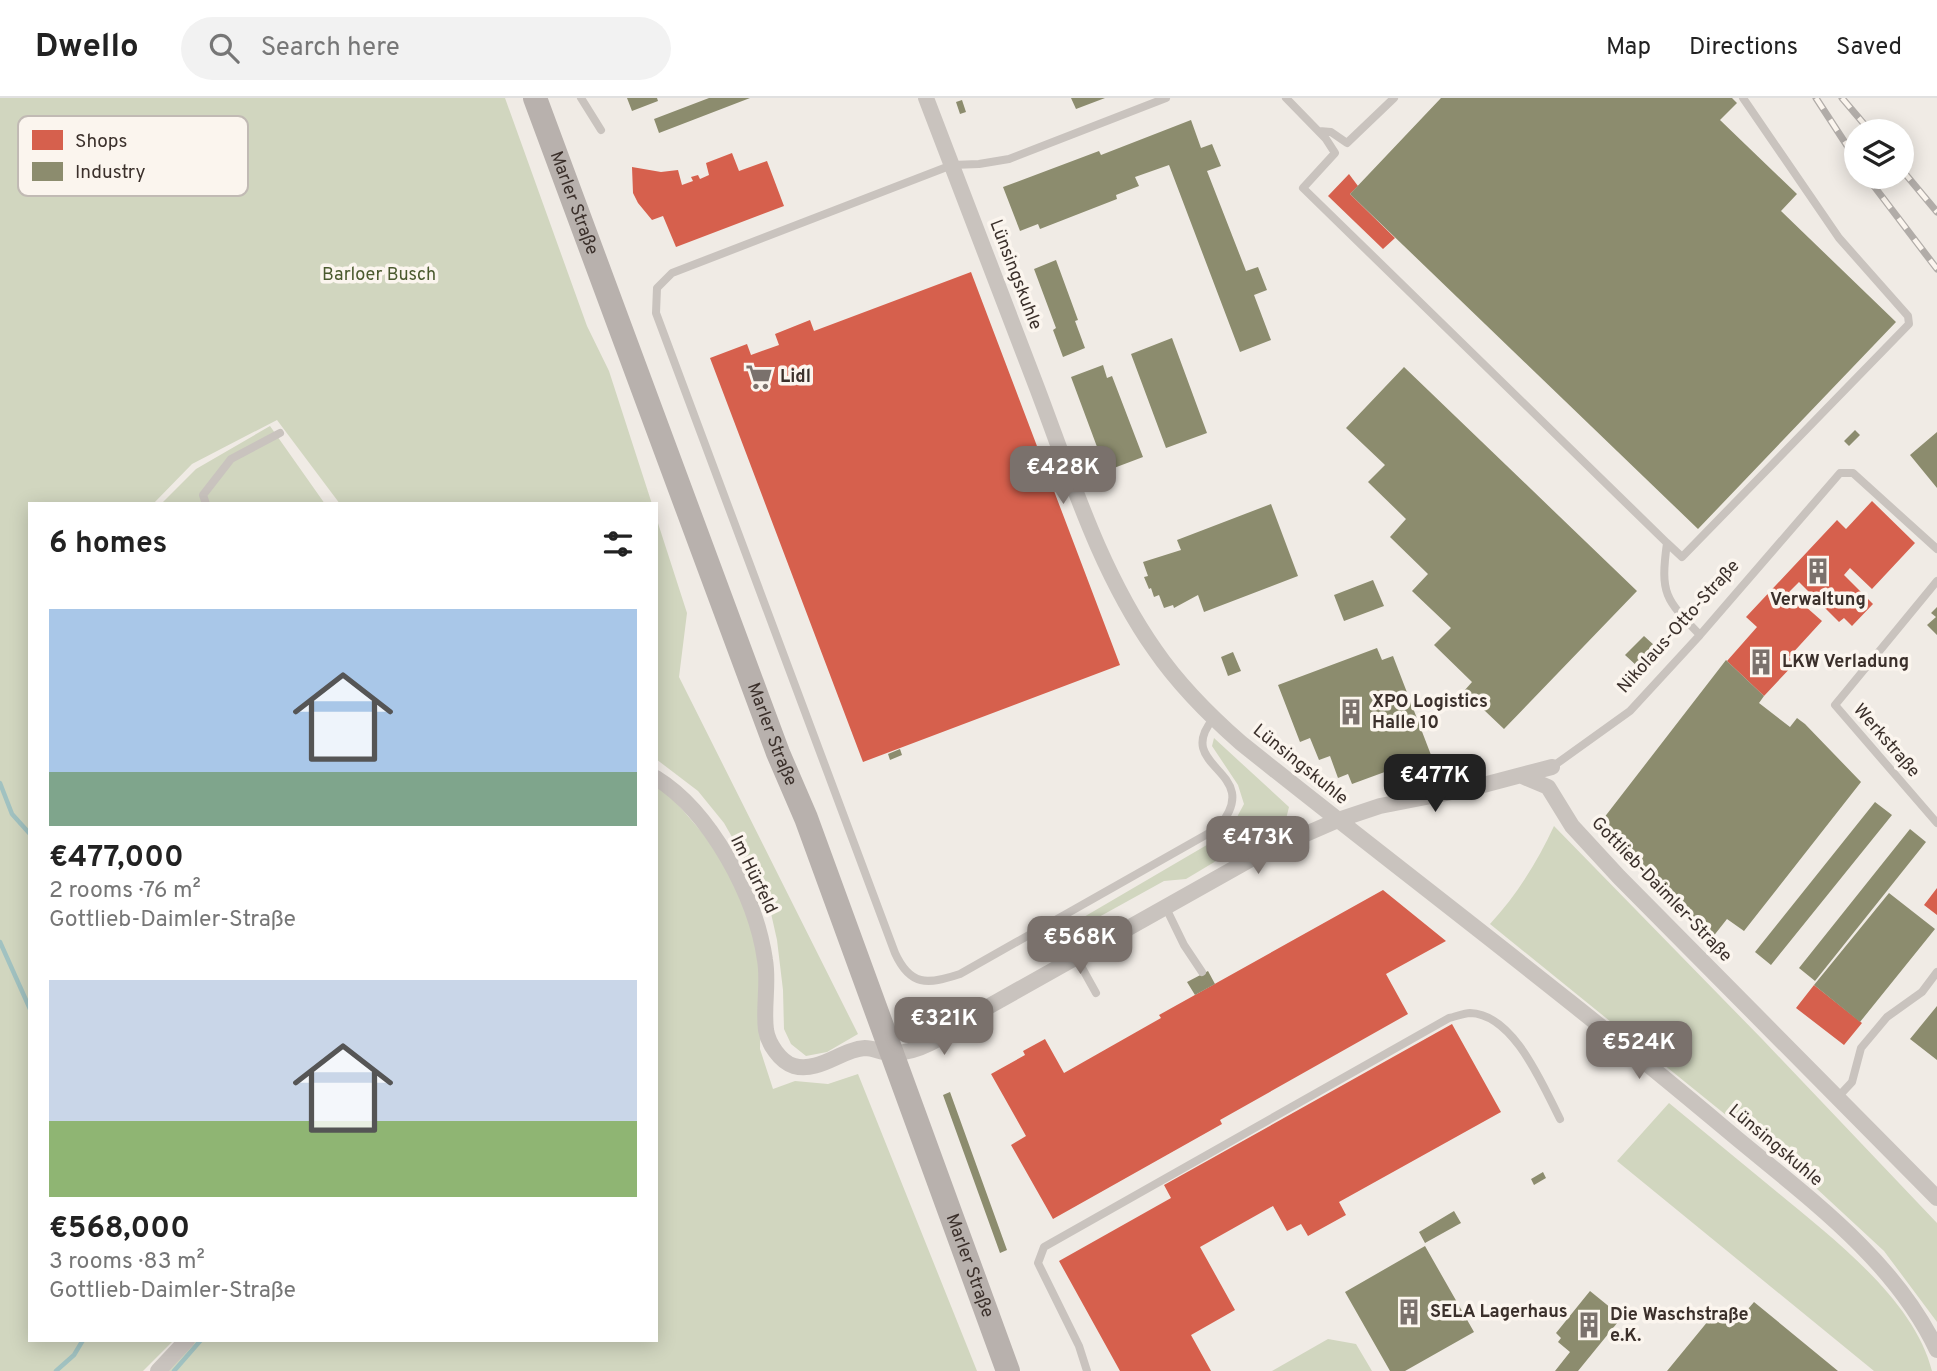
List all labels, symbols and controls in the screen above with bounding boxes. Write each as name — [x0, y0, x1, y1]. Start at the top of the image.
search box — [181, 17, 671, 80]
text: Dwello — [35, 27, 139, 69]
icon: search — [205, 29, 243, 67]
text: Search here — [261, 32, 400, 65]
text: Map — [1606, 33, 1651, 63]
text: Directions — [1689, 33, 1798, 63]
text: Saved — [1836, 33, 1902, 63]
legend — [18, 116, 248, 196]
map controls — [1844, 119, 1914, 189]
button: layers — [1844, 119, 1914, 189]
text: Shops — [75, 130, 127, 154]
street label: Marler Straße — [544, 148, 604, 258]
text: Industry — [75, 161, 145, 185]
street label: Lünsingskuhle — [983, 217, 1047, 333]
park label: Barloer Busch — [322, 264, 436, 287]
supermarket icon: Lidl — [744, 362, 774, 392]
place label: Lidl — [780, 366, 811, 389]
pin: €428K — [1014, 446, 1112, 506]
text: €428K — [1026, 454, 1100, 483]
icon: filters — [599, 525, 637, 563]
text: 6 homes — [49, 526, 167, 563]
street label: Nikolaus-Otto-Straße — [1613, 555, 1745, 699]
building icon: Verwaltung — [1803, 556, 1833, 586]
place label: Verwaltung — [1770, 589, 1866, 612]
building icon: LKW Verladung — [1746, 647, 1776, 677]
place label: LKW Verladung — [1782, 651, 1909, 674]
icon: home — [280, 654, 406, 780]
street label: Marler Straße — [741, 680, 802, 790]
place label: XPO Logistics Halle 10 — [1372, 691, 1488, 735]
building icon: XPO Logistics Halle 10 — [1336, 697, 1366, 727]
street label: Werkstraße — [1848, 699, 1924, 783]
street label: Lünsingskuhle — [1248, 719, 1352, 811]
pin: €477K — [1386, 754, 1484, 814]
text: €477K — [1400, 762, 1470, 791]
street label: Gottlieb-Daimler-Straße — [1586, 813, 1736, 967]
pin: €473K — [1209, 816, 1307, 876]
text: €473K — [1222, 824, 1294, 853]
street label: Im Hürfeld — [724, 832, 782, 918]
text: €477,000 — [49, 840, 184, 877]
text: 2 rooms · 76 m² — [49, 877, 201, 906]
text: Gottlieb-Daimler-Straße — [49, 906, 296, 935]
pin: €568K — [1031, 916, 1129, 976]
text: €568K — [1043, 924, 1117, 953]
pin: €321K — [895, 998, 993, 1057]
text: €321K — [910, 1005, 978, 1034]
pin: €524K — [1590, 1021, 1688, 1081]
icon: home — [280, 1025, 406, 1151]
text: €524K — [1602, 1029, 1676, 1058]
street label: Lünsingskuhle — [1723, 1100, 1827, 1192]
text: €568,000 — [49, 1211, 190, 1248]
street label: Marler Straße — [940, 1211, 999, 1321]
text: 3 rooms · 83 m² — [49, 1248, 205, 1277]
text: Gottlieb-Daimler-Straße — [49, 1277, 296, 1306]
building icon: SELA Lagerhaus — [1394, 1297, 1424, 1327]
place label: SELA Lagerhaus — [1430, 1301, 1568, 1324]
place label: Die Waschstraße e.K. — [1610, 1304, 1749, 1348]
building icon: Die Waschstraße e.K. — [1574, 1310, 1604, 1340]

